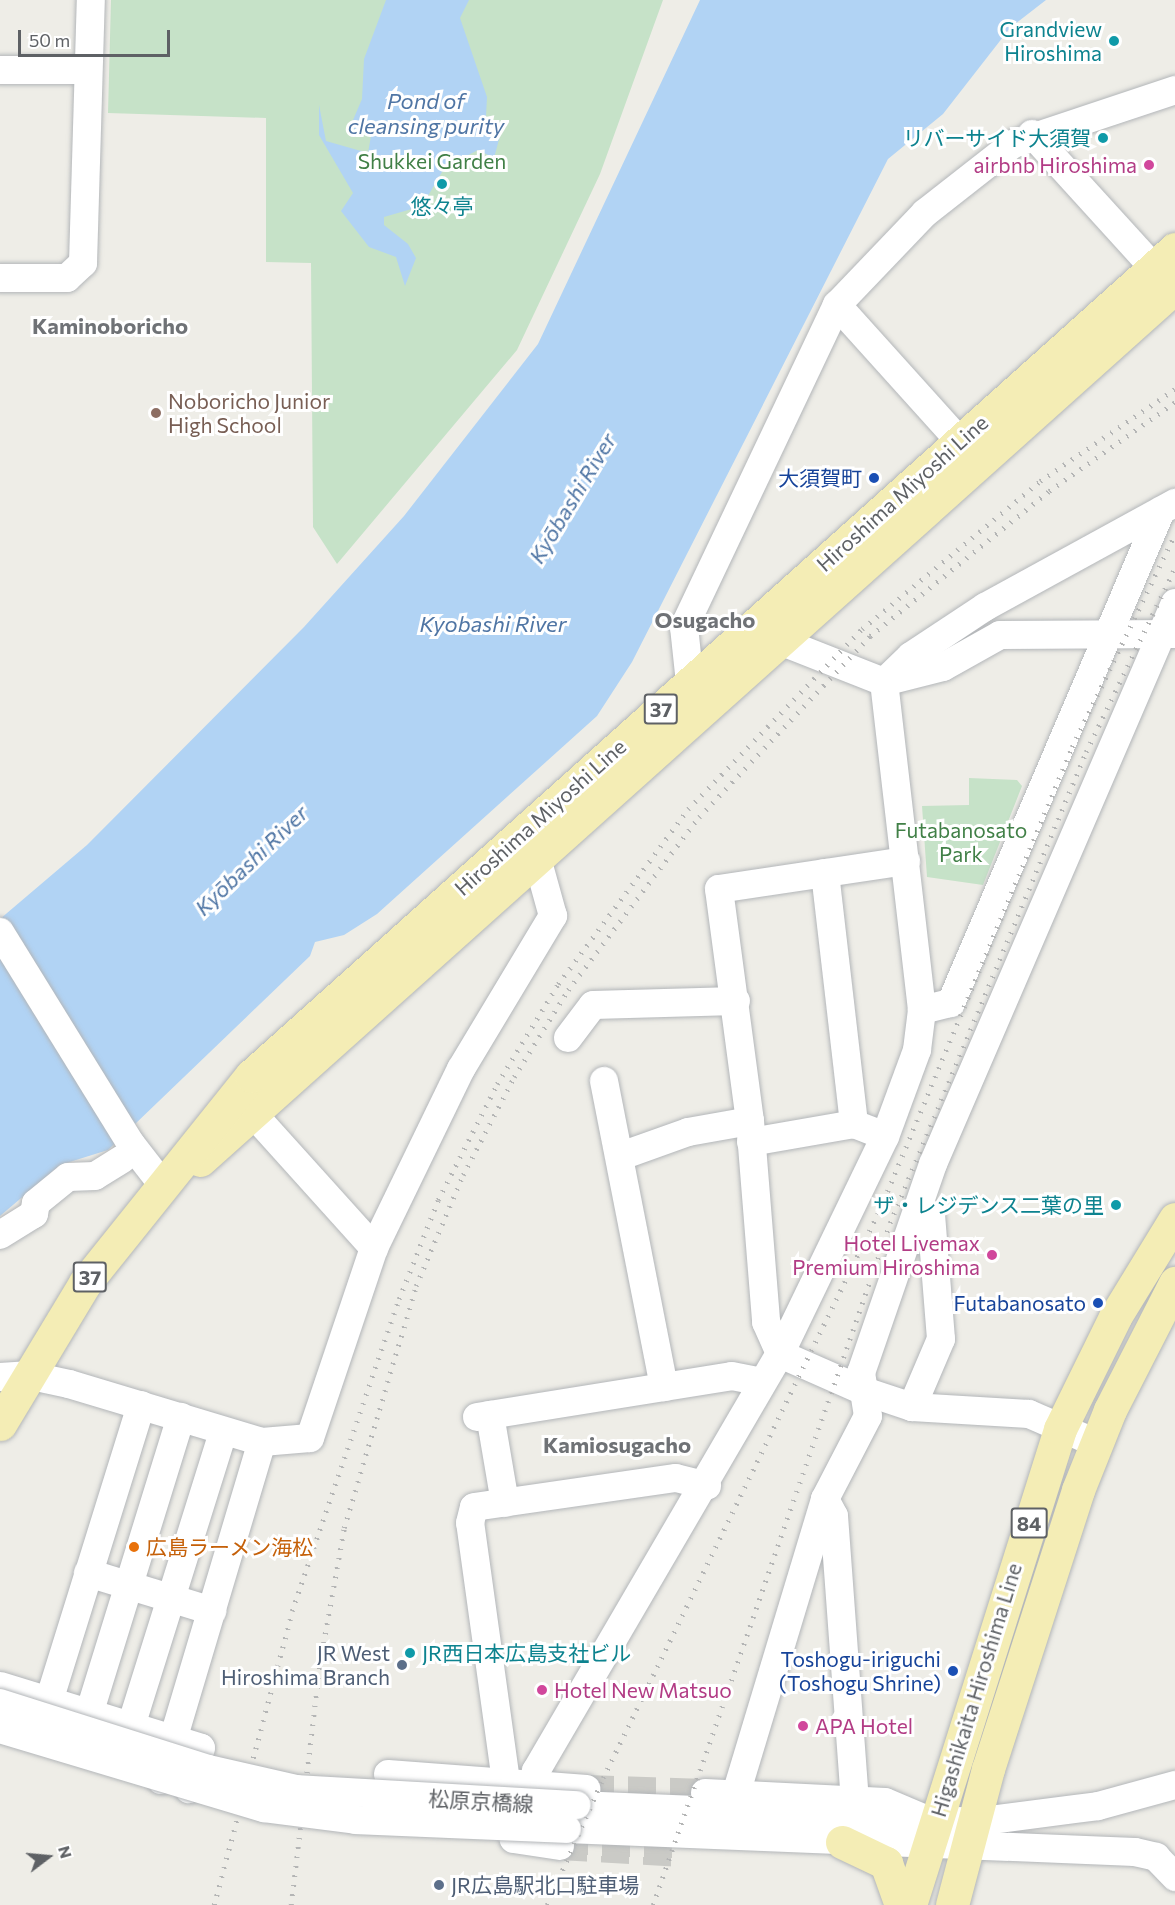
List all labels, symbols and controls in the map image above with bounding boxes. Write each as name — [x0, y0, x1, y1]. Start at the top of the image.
place label: Grandview Hiroshima — [999, 16, 1102, 66]
scale bar — [21, 18, 172, 56]
text: 50 m — [29, 29, 70, 51]
marker: Grandview Hiroshima — [1107, 34, 1121, 48]
water label: Pond of cleansing purity — [348, 87, 504, 138]
place label: リバーサイド大須賀 — [902, 125, 1091, 151]
marker: リバーサイド大須賀 — [1096, 131, 1110, 145]
park label: Shukkei Garden — [358, 148, 506, 174]
place label: airbnb Hiroshima — [974, 152, 1137, 178]
marker: airbnb Hiroshima — [1142, 158, 1156, 172]
marker: 悠々亭 — [435, 177, 449, 191]
place label: 悠々亭 — [411, 193, 473, 219]
district label: Kaminoboricho — [32, 313, 188, 339]
place label: Noboricho Junior High School — [168, 388, 330, 438]
marker: Noboricho Junior High School — [149, 406, 163, 420]
street label: Hiroshima Miyoshi Line — [811, 409, 993, 577]
water label: Kyōbashi River — [523, 428, 621, 568]
place label: 大須賀町 — [778, 465, 862, 491]
marker: 大須賀町 — [867, 471, 881, 485]
district label: Osugacho — [655, 607, 755, 633]
water label: Kyobashi River — [420, 611, 566, 637]
road number: 37 — [643, 692, 679, 726]
street label: Hiroshima Miyoshi Line — [449, 733, 631, 901]
water label: Kyōbashi River — [189, 799, 313, 921]
park label: Futabanosato Park — [895, 817, 1027, 867]
place label: ザ・レジデンス二葉の里 — [873, 1192, 1104, 1218]
marker: ザ・レジデンス二葉の里 — [1109, 1198, 1123, 1212]
place label: Hotel Livemax Premium Hiroshima — [792, 1230, 980, 1280]
marker: Hotel Livemax Premium Hiroshima — [985, 1248, 999, 1262]
road number: 37 — [72, 1260, 108, 1294]
place label: Futabanosato — [954, 1290, 1086, 1316]
marker: Futabanosato — [1091, 1296, 1105, 1310]
district label: Kamiosugacho — [543, 1432, 691, 1458]
road number: 84 — [1010, 1506, 1048, 1540]
place label: 広島ラーメン海松 — [146, 1534, 314, 1560]
marker: 広島ラーメン海松 — [127, 1540, 141, 1554]
street label: Higashikaita Hiroshima Line — [925, 1560, 1027, 1820]
place label: JR West Hiroshima Branch — [221, 1640, 390, 1690]
place label: JR西日本広島支社ビル — [422, 1640, 631, 1666]
marker: JR西日本広島支社ビル — [403, 1646, 417, 1660]
place label: Toshogu-iriguchi (Toshogu Shrine) — [779, 1646, 941, 1696]
marker: JR West Hiroshima Branch — [395, 1658, 409, 1672]
marker: Toshogu-iriguchi (Toshogu Shrine) — [946, 1664, 960, 1678]
place label: Hotel New Matsuo — [554, 1677, 732, 1703]
marker: Hotel New Matsuo — [535, 1683, 549, 1697]
place label: APA Hotel — [815, 1713, 913, 1739]
marker: APA Hotel — [796, 1719, 810, 1733]
street label: 松原京橋線 — [428, 1786, 534, 1816]
north arrow — [18, 1827, 78, 1887]
text: N — [55, 1844, 77, 1860]
place label: JR広島駅北口駐車場 — [451, 1872, 639, 1898]
marker: JR広島駅北口駐車場 — [432, 1878, 446, 1892]

